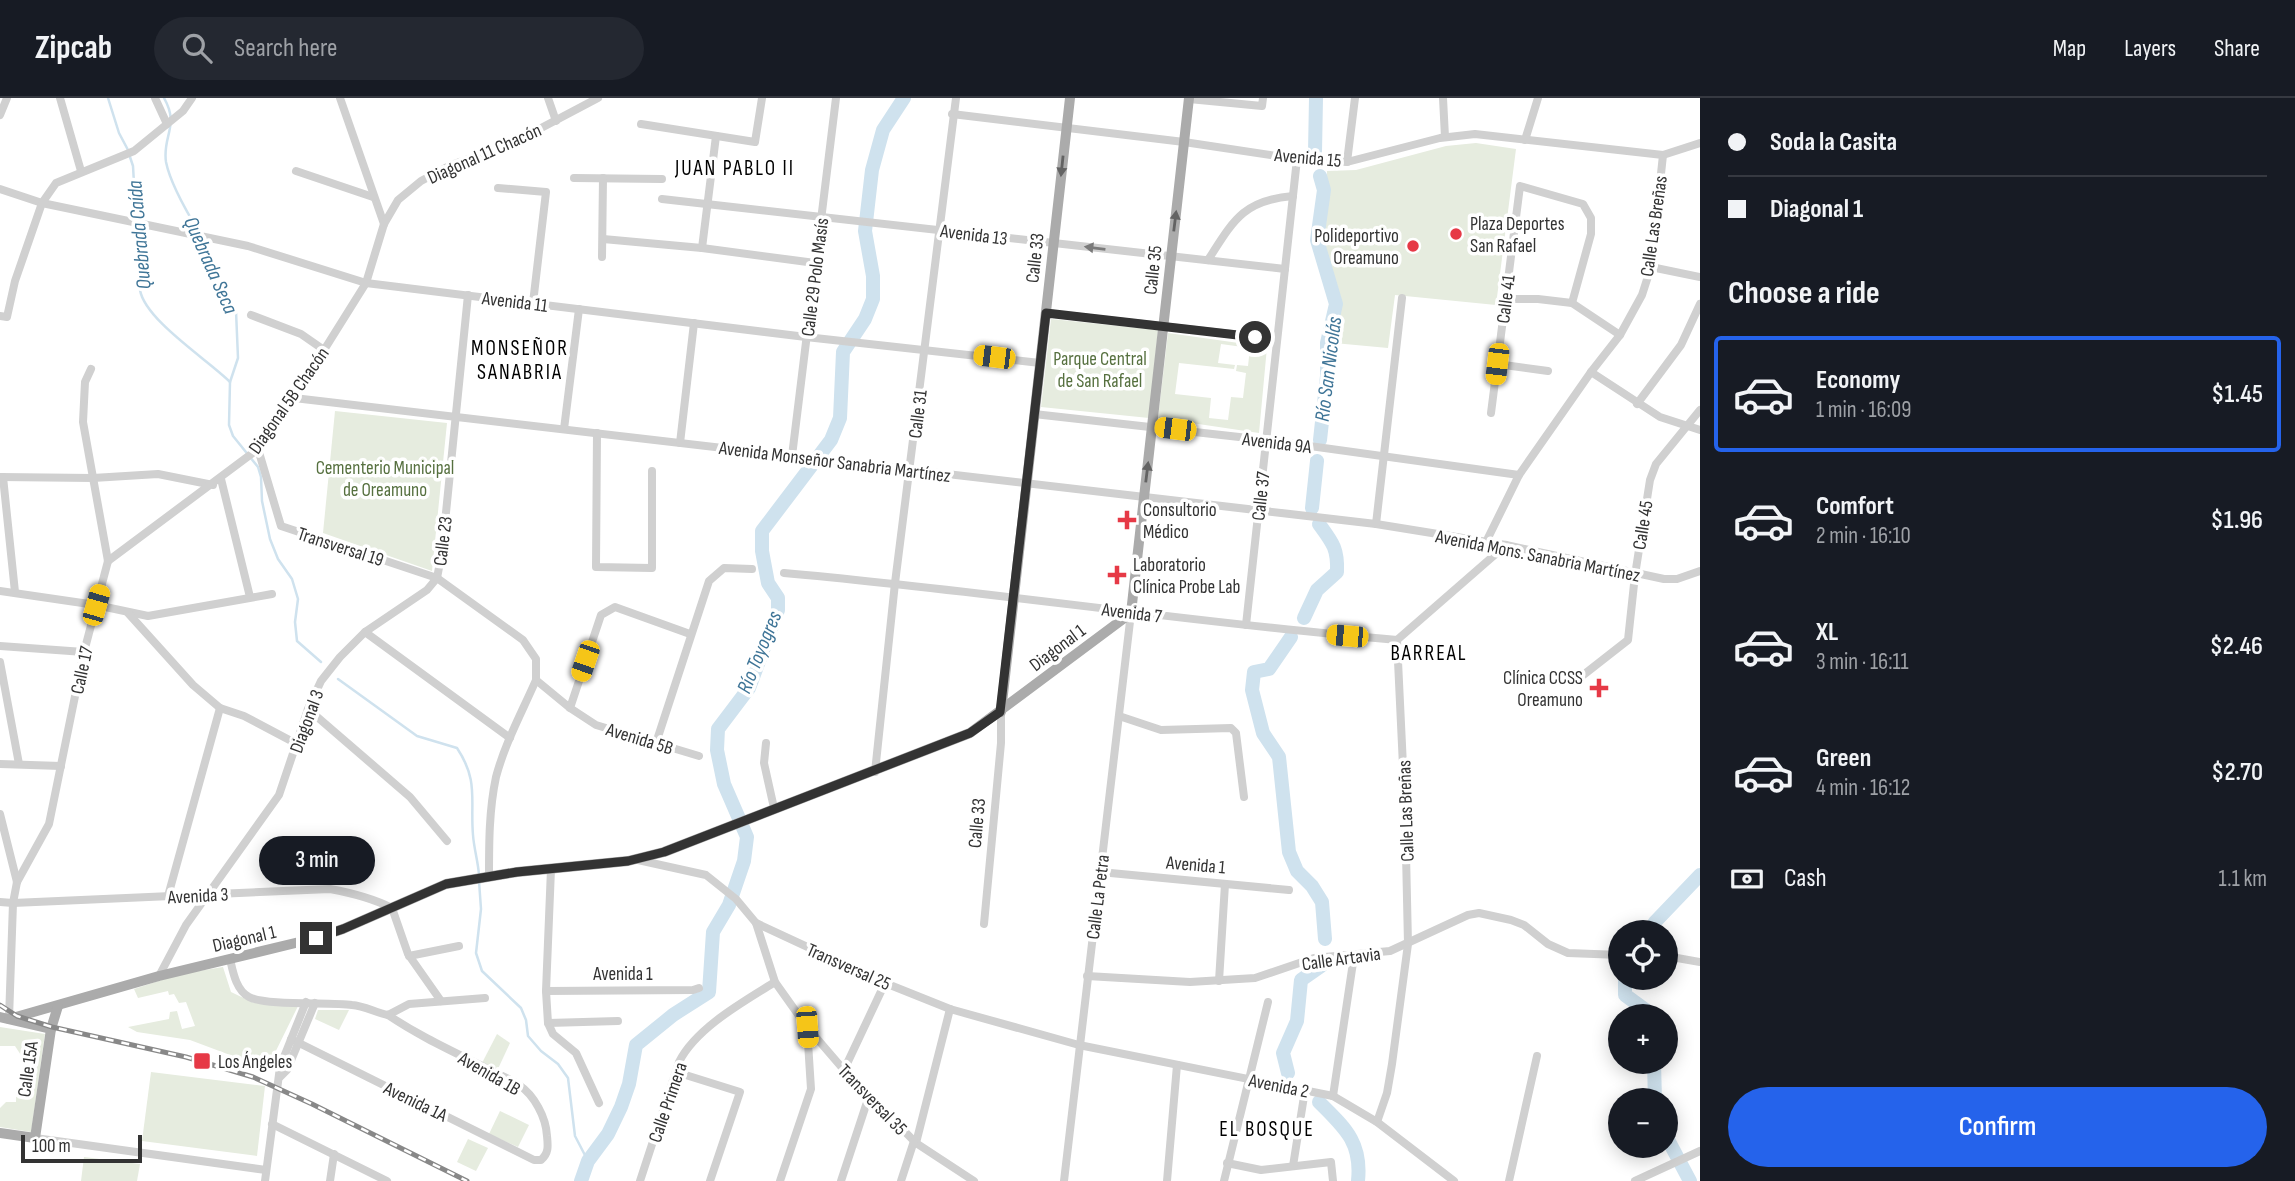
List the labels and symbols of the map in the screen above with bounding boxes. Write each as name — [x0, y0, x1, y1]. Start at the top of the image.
street label: Diagonal 11 Chacón — [424, 119, 545, 190]
street label: Avenida 15 — [1273, 144, 1342, 173]
one-way arrow — [1057, 155, 1068, 177]
district label: JUAN PABLO II — [674, 156, 795, 181]
street label: Calle Las Breñas — [1636, 174, 1673, 278]
water label: Quebrada Caída — [122, 179, 157, 290]
one-way arrow — [1169, 210, 1180, 232]
water label: Quebrada Seca — [178, 213, 243, 318]
place label: Plaza Deportes San Rafael — [1470, 213, 1565, 258]
street label: Calle 29 Polo Masís — [797, 216, 834, 338]
street label: Avenida 13 — [938, 220, 1009, 251]
place label: Polideportivo Oreamuno — [1314, 225, 1399, 270]
marker: Plaza Deportes San Rafael — [1448, 226, 1464, 242]
street label: Calle 33 — [1021, 232, 1050, 284]
marker: Polideportivo Oreamuno — [1405, 238, 1421, 254]
one-way arrow — [1084, 242, 1106, 253]
street label: Calle 35 — [1139, 244, 1168, 296]
street label: Calle 41 — [1492, 273, 1521, 325]
street label: Avenida 11 — [480, 287, 549, 318]
water label: Río San Nicolás — [1310, 315, 1347, 423]
route start — [1239, 321, 1271, 353]
district label: MONSEÑOR SANABRIA — [471, 336, 569, 385]
car — [1485, 342, 1510, 386]
street label: Diagonal 5B Chacón — [244, 343, 334, 459]
car — [972, 344, 1017, 370]
park label: Parque Central de San Rafael — [1053, 348, 1147, 393]
street label: Calle 31 — [904, 388, 933, 440]
car — [1153, 416, 1198, 442]
street label: Avenida 9A — [1240, 428, 1313, 459]
street label: Avenida Monseñor Sanabria Martínez — [717, 437, 952, 488]
park label: Cementerio Municipal de Oreamuno — [316, 457, 454, 502]
one-way arrow — [1142, 461, 1153, 483]
street label: Calle 37 — [1247, 470, 1276, 522]
place label: Consultorio Médico — [1143, 499, 1217, 544]
street label: Calle 45 — [1628, 499, 1659, 552]
marker: Consultorio Médico — [1117, 510, 1137, 530]
street label: Calle 23 — [429, 515, 458, 567]
street label: Transversal 19 — [294, 523, 387, 572]
street label: Avenida Mons. Sanabria Martínez — [1433, 525, 1642, 588]
place label: Laboratorio Clínica Probe Lab — [1133, 554, 1240, 599]
marker: Laboratorio Clínica Probe Lab — [1107, 565, 1127, 585]
car — [81, 582, 112, 628]
street label: Avenida 7 — [1100, 598, 1164, 629]
water label: Río Toyogres — [732, 607, 787, 697]
street label: Diagonal 1 — [1025, 619, 1091, 677]
car — [1326, 624, 1369, 648]
car — [569, 638, 602, 684]
district label: BARREAL — [1391, 641, 1467, 666]
street label: Calle 17 — [66, 644, 99, 696]
place label: Clínica CCSS Oreamuno — [1503, 667, 1583, 712]
marker: Clínica CCSS Oreamuno — [1589, 678, 1609, 698]
street label: Diagonal 3 — [285, 687, 329, 756]
street label: Avenida 5B — [602, 718, 676, 760]
street label: Calle Las Breñas — [1393, 760, 1420, 862]
street label: Calle 33 — [964, 797, 991, 849]
callout: 3 min — [258, 836, 374, 886]
street label: Avenida 1 — [1164, 851, 1227, 880]
street label: Calle La Petra — [1082, 854, 1115, 941]
street label: Avenida 3 — [166, 883, 229, 910]
street label: Diagonal 1 — [210, 921, 279, 958]
route end — [300, 922, 332, 954]
street label: Transversal 25 — [803, 939, 894, 996]
street label: Calle Artavia — [1300, 943, 1382, 976]
street label: Avenida 1 — [592, 963, 653, 986]
car — [796, 1005, 819, 1049]
street label: Calle 15A — [13, 1039, 44, 1099]
street label: Avenida 1B — [453, 1047, 524, 1101]
marker: Los Ángeles — [192, 1051, 212, 1071]
place label: Los Ángeles — [218, 1051, 292, 1074]
street label: Calle Primera — [644, 1059, 693, 1146]
street label: Transversal 35 — [832, 1060, 911, 1140]
street label: Avenida 2 — [1246, 1069, 1311, 1104]
street label: Avenida 1A — [379, 1077, 452, 1128]
district label: EL BOSQUE — [1219, 1117, 1315, 1142]
scale bar — [21, 1132, 142, 1164]

